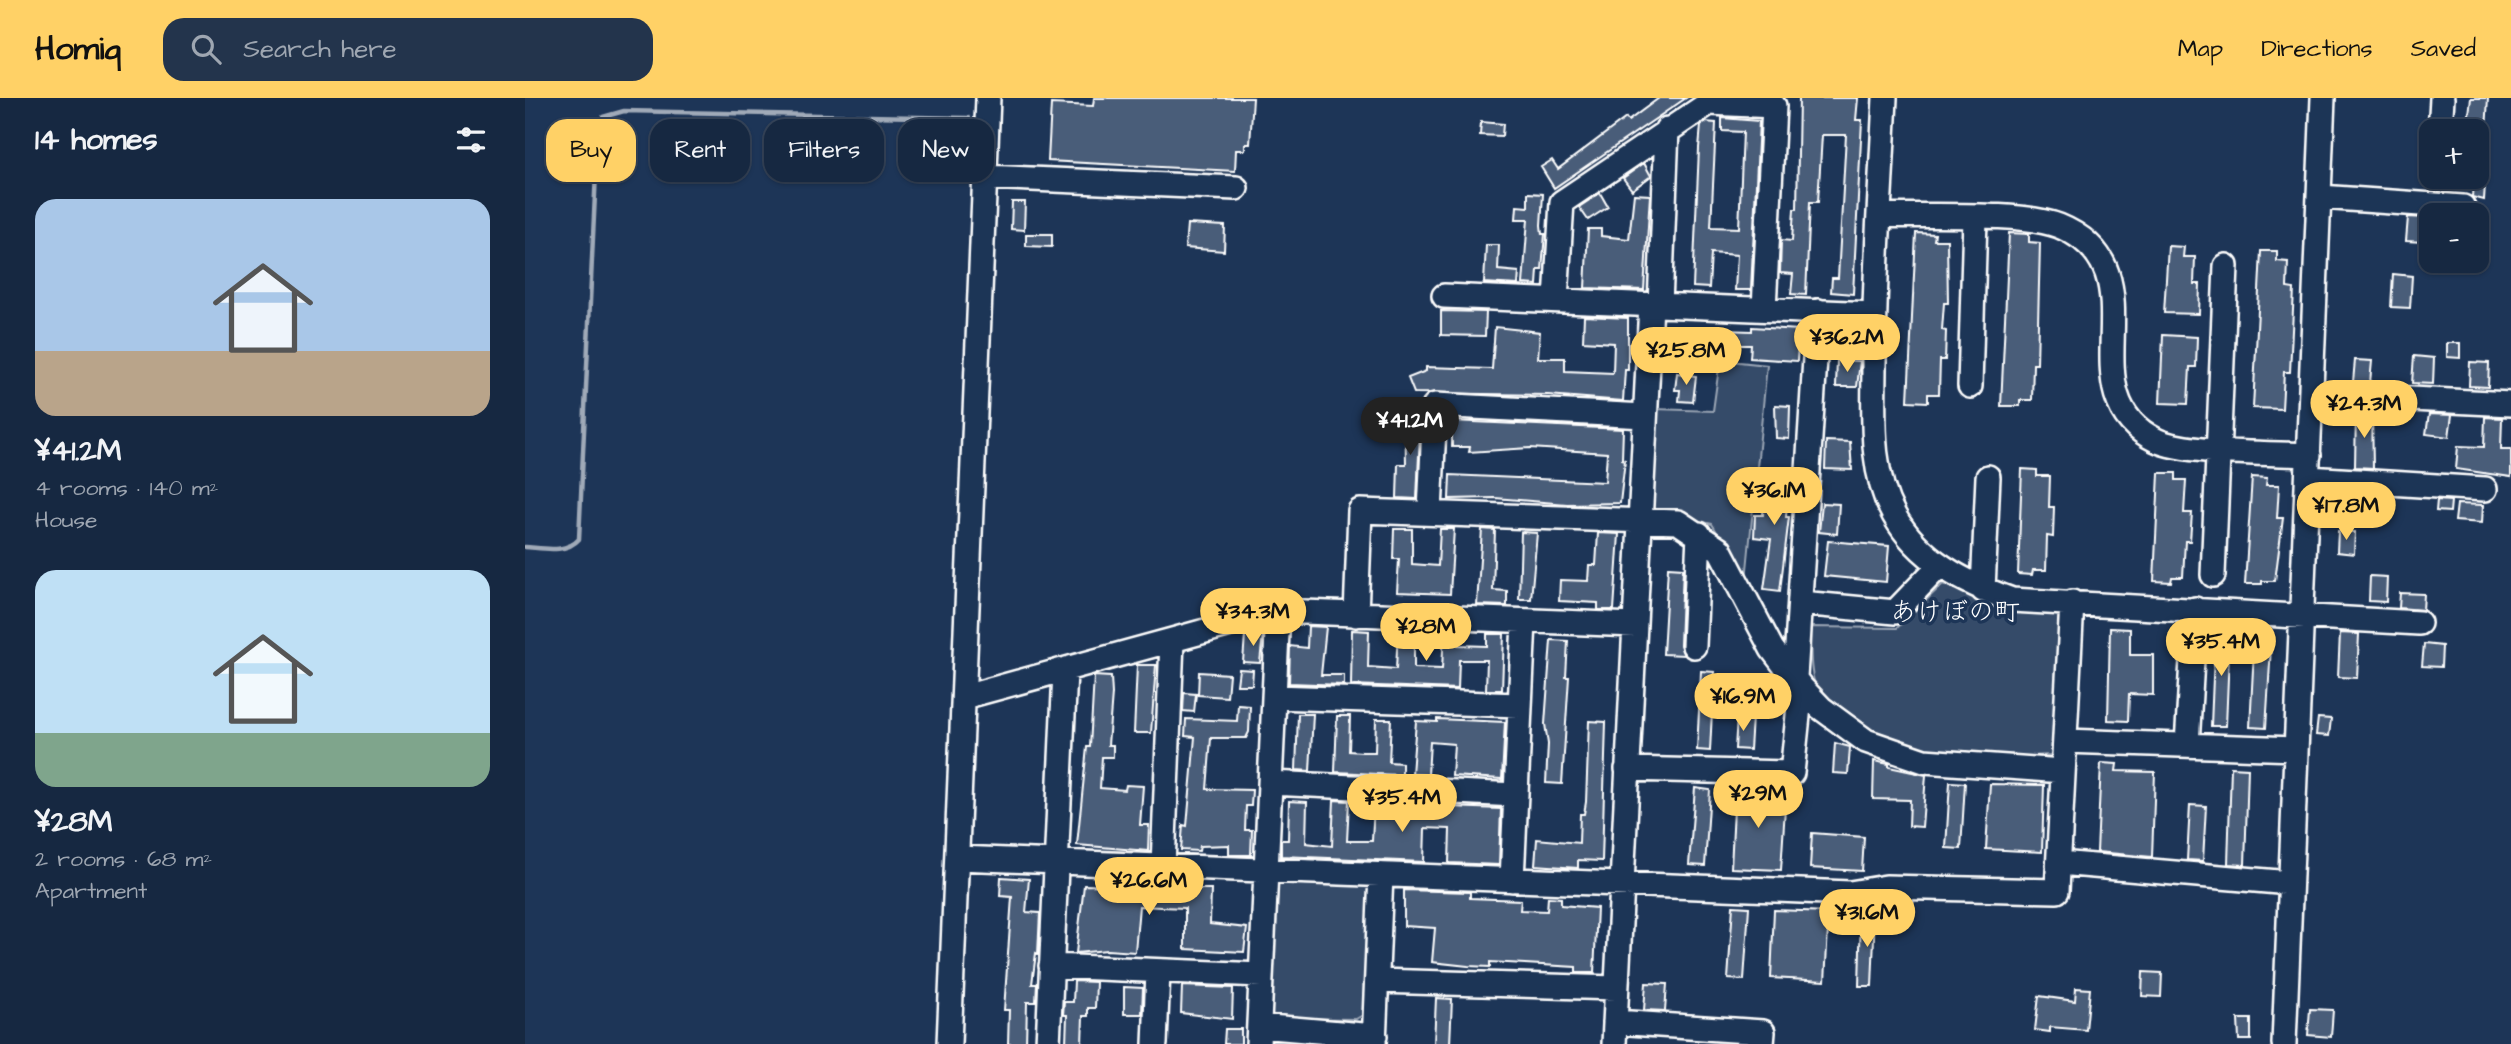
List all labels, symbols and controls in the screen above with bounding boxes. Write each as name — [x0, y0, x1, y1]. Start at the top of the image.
search box — [163, 18, 653, 81]
text: Homiq — [35, 26, 121, 72]
icon: search — [187, 30, 225, 68]
text: Search here — [243, 31, 397, 67]
text: Map — [2178, 32, 2223, 66]
text: Directions — [2261, 32, 2373, 66]
text: Saved — [2411, 32, 2476, 66]
text: 14 homes — [35, 119, 158, 161]
chip: Buy — [546, 119, 636, 182]
chip: Rent — [650, 119, 750, 182]
chip: Filters — [764, 119, 884, 182]
chip: New — [898, 119, 994, 182]
map controls — [2419, 119, 2489, 273]
button: + — [2419, 119, 2489, 189]
icon: filters — [452, 121, 490, 159]
button: − — [2419, 203, 2489, 273]
icon: home — [200, 245, 326, 371]
pin: ¥36.2M — [1790, 314, 1904, 374]
text: ¥36.2M — [1810, 321, 1884, 353]
pin: ¥25.8M — [1629, 328, 1743, 387]
text: ¥25.8M — [1647, 334, 1725, 366]
pin: ¥24.3M — [2307, 380, 2421, 440]
text: ¥24.3M — [2326, 387, 2402, 419]
pin: ¥41.2M — [1353, 398, 1467, 457]
text: ¥41.2M — [1377, 404, 1443, 436]
text: ¥41.2M — [35, 430, 121, 472]
pin: ¥36.1M — [1717, 468, 1831, 527]
text: 4 rooms · 140 m² — [35, 472, 218, 504]
text: ¥36.1M — [1742, 474, 1806, 506]
pin: ¥17.8M — [2289, 482, 2403, 542]
text: ¥17.8M — [2313, 489, 2379, 521]
text: House — [35, 504, 98, 536]
pin: ¥34.3M — [1196, 588, 1310, 648]
district label: あけぼの町 — [1890, 594, 2020, 630]
text: ¥34.3M — [1216, 595, 1290, 627]
pin: ¥28M — [1385, 603, 1467, 663]
text: ¥28M — [1396, 610, 1456, 642]
icon: home — [200, 616, 326, 742]
pin: ¥35.4M — [2164, 618, 2278, 678]
text: ¥35.4M — [2182, 625, 2260, 657]
pin: ¥16.9M — [1686, 674, 1800, 733]
text: ¥16.9M — [1710, 680, 1776, 712]
pin: ¥29M — [1717, 770, 1799, 830]
pin: ¥35.4M — [1345, 774, 1459, 834]
text: ¥29M — [1729, 777, 1787, 809]
text: ¥35.4M — [1363, 781, 1441, 813]
text: ¥28M — [35, 801, 112, 843]
text: 2 rooms · 68 m² — [35, 843, 212, 875]
pin: ¥26.6M — [1092, 858, 1206, 917]
text: ¥26.6M — [1111, 864, 1187, 896]
text: Apartment — [35, 875, 147, 907]
pin: ¥31.6M — [1810, 890, 1924, 949]
text: ¥31.6M — [1835, 896, 1899, 928]

